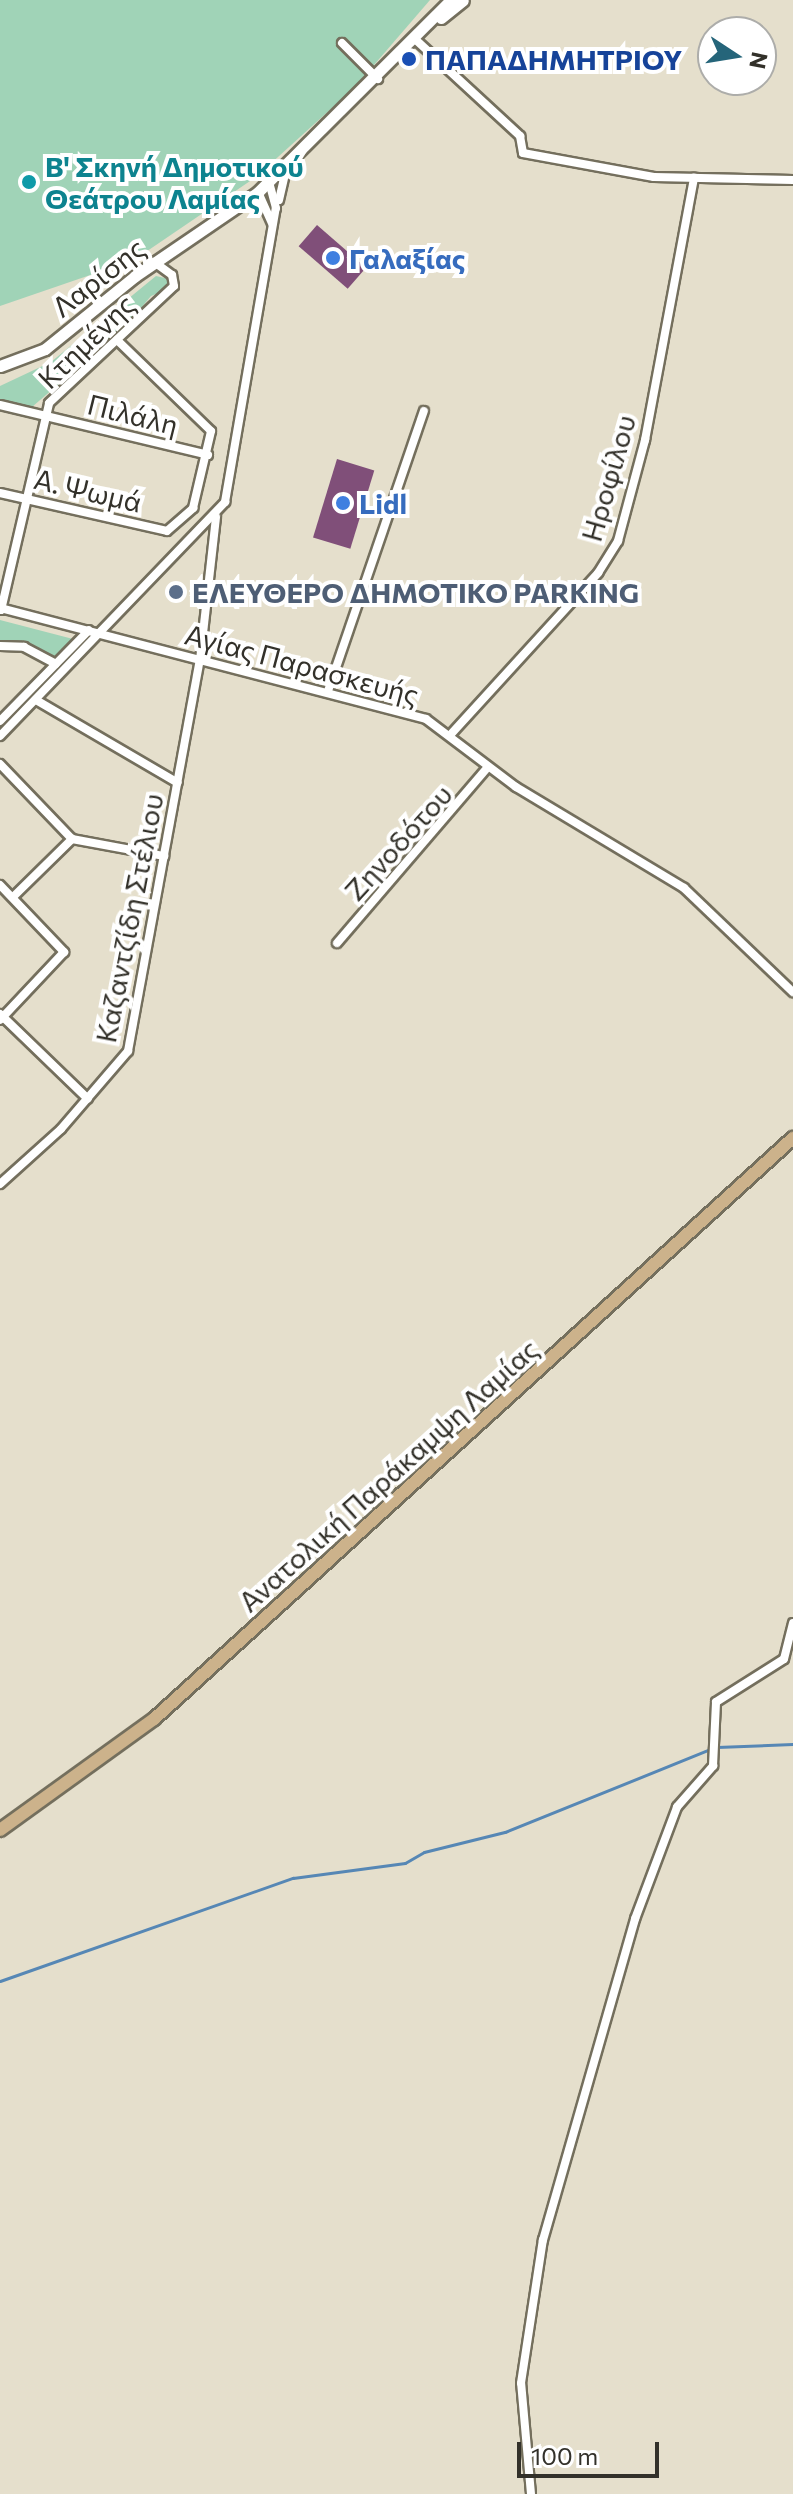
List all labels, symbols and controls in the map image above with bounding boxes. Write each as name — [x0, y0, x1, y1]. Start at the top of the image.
north arrow — [697, 16, 777, 96]
place label: ΠΑΠΑΔΗΜΗΤΡΙΟΥ — [425, 42, 682, 76]
marker: ΠΑΠΑΔΗΜΗΤΡΙΟΥ — [400, 50, 418, 68]
text: N — [744, 50, 774, 72]
place label: Β' Σκηνή Δημοτικού Θεάτρου Λαμίας — [45, 149, 304, 215]
marker: Β' Σκηνή Δημοτικού Θεάτρου Λαμίας — [20, 173, 38, 191]
street label: Λαρίσης — [45, 230, 151, 324]
place label: Γαλαξίας — [349, 241, 465, 275]
marker: Γαλαξίας — [324, 249, 342, 267]
street label: Κτημένης — [31, 287, 141, 395]
street label: Πιλάλη — [84, 387, 182, 441]
street label: Ηροφίλου — [574, 411, 642, 545]
street label: Α. Ψωμά — [31, 461, 145, 519]
place label: Lidl — [359, 486, 407, 520]
marker: Lidl — [334, 494, 352, 512]
place label: ΕΛΕΥΘΕΡΟ ΔΗΜΟΤΙΚΟ PARKING — [192, 575, 639, 609]
marker: ΕΛΕΥΘΕΡΟ ΔΗΜΟΤΙΚΟ PARKING — [167, 583, 185, 601]
street label: Αγίας Παρασκευής — [181, 617, 423, 711]
street label: Ζηνοδότου — [337, 777, 459, 907]
street label: Καζαντζίδη Στέλιου — [88, 791, 170, 1045]
street label: Ανατολική Παράκαμψη Λαμίας — [231, 1332, 545, 1618]
scale bar — [521, 2426, 663, 2476]
text: 100 m — [531, 2441, 598, 2470]

